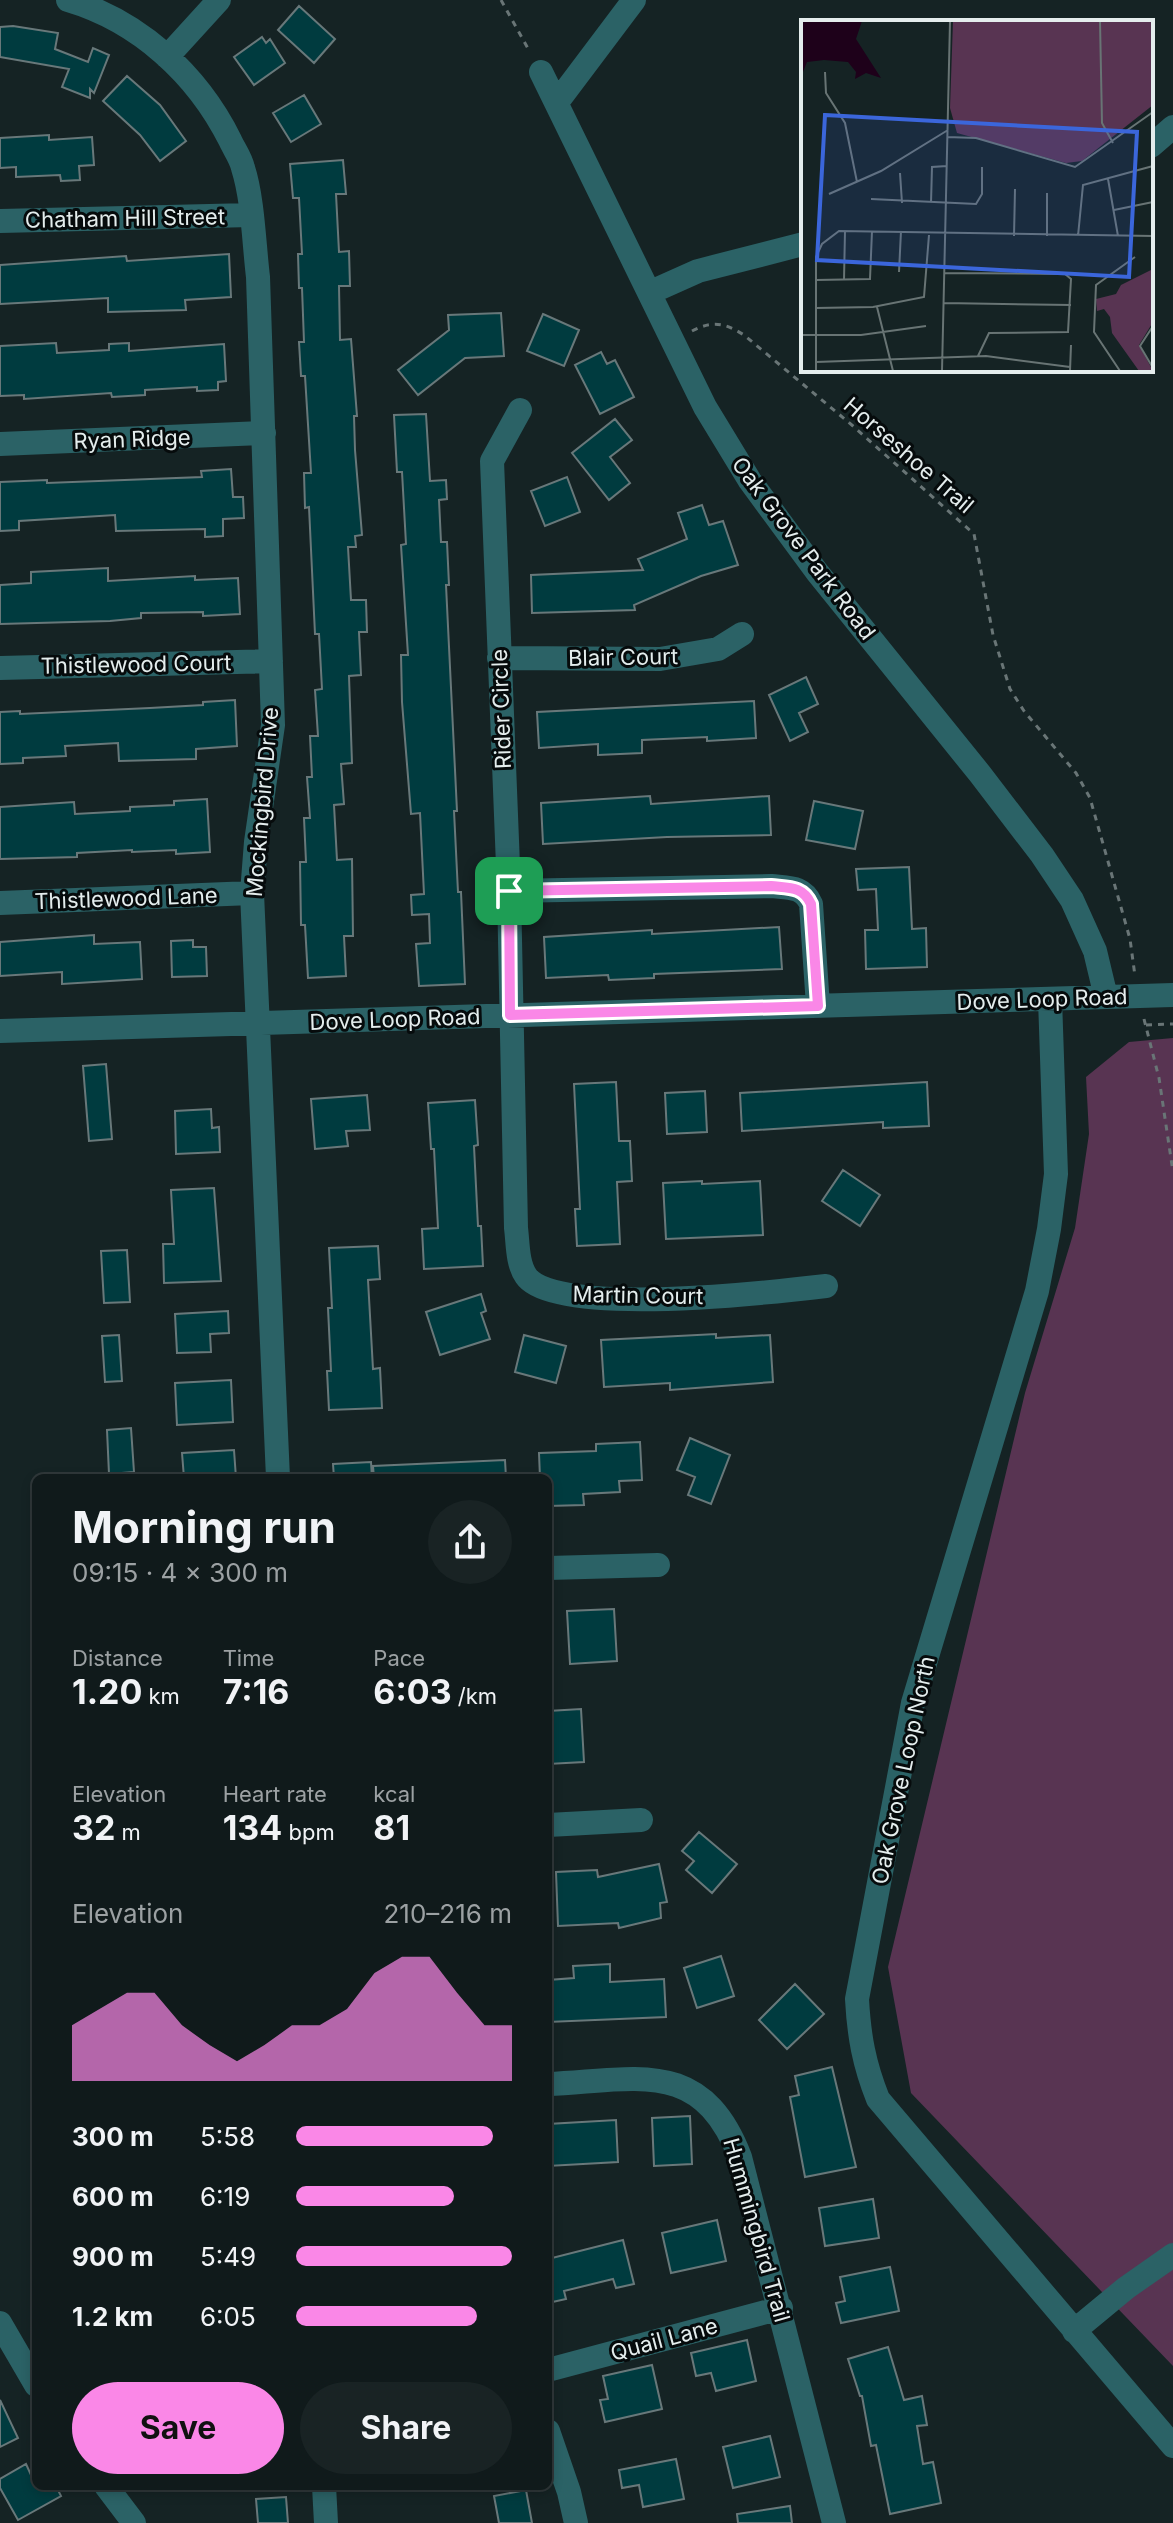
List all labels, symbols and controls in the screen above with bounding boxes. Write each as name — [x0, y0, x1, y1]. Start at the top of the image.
inset map — [801, 20, 1153, 372]
street label: Chatham Hill Street — [25, 203, 225, 233]
street label: Horseshoe Trail — [839, 392, 979, 518]
street label: Ryan Ridge — [73, 424, 191, 454]
street label: Oak Grove Park Road — [727, 452, 881, 644]
street label: Blair Court — [568, 643, 678, 671]
street label: Rider Circle — [486, 648, 516, 770]
street label: Thistlewood Court — [40, 649, 232, 679]
street label: Mockingbird Drive — [241, 706, 283, 898]
pin — [475, 857, 543, 925]
icon: arrive — [487, 869, 531, 913]
street label: Thistlewood Lane — [34, 882, 218, 914]
street label: Dove Loop Road — [956, 983, 1128, 1015]
street label: Dove Loop Road — [309, 1003, 481, 1035]
street label: Martin Court — [572, 1281, 704, 1309]
text: Morning run — [72, 1500, 336, 1554]
button: share — [428, 1500, 512, 1584]
text: 09:15 · 4 × 300 m — [72, 1557, 288, 1588]
text: Distance — [72, 1645, 163, 1671]
text: Time — [223, 1645, 274, 1671]
text: Pace — [373, 1645, 425, 1671]
street label: Oak Grove Loop North — [866, 1654, 940, 1886]
text: 1.20 — [72, 1671, 142, 1712]
text: 7:16 — [223, 1671, 289, 1712]
text: 6:03 — [373, 1671, 452, 1712]
text: km — [142, 1683, 180, 1709]
text: /km — [452, 1683, 497, 1709]
text: Elevation — [72, 1781, 166, 1807]
text: Heart rate — [223, 1781, 327, 1807]
text: kcal — [373, 1781, 415, 1807]
text: 32 — [72, 1807, 115, 1848]
text: 134 — [223, 1807, 282, 1848]
text: 81 — [373, 1807, 410, 1848]
text: m — [115, 1819, 141, 1845]
text: bpm — [282, 1819, 335, 1845]
text: Elevation — [72, 1898, 183, 1929]
text: 210–216 m — [384, 1898, 512, 1929]
text: 300 m — [72, 2121, 154, 2152]
text: 5:58 — [200, 2121, 255, 2152]
street label: Hummingbird Trail — [718, 2135, 796, 2325]
text: 600 m — [72, 2181, 154, 2212]
text: 6:19 — [200, 2181, 250, 2212]
text: 900 m — [72, 2241, 154, 2272]
text: 5:49 — [200, 2241, 256, 2272]
text: 1.2 km — [72, 2301, 153, 2332]
text: 6:05 — [200, 2301, 256, 2332]
street label: Quail Lane — [608, 2312, 720, 2366]
button: Save — [72, 2382, 284, 2474]
button: Share — [300, 2382, 512, 2474]

